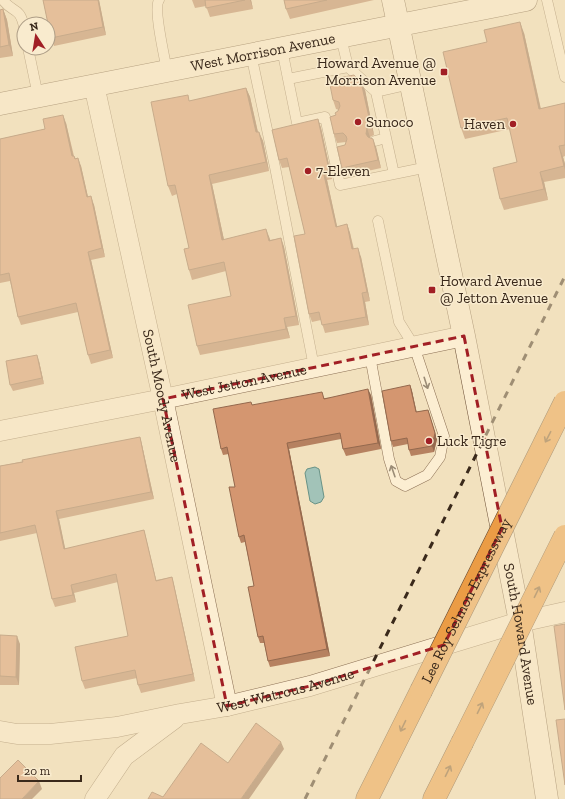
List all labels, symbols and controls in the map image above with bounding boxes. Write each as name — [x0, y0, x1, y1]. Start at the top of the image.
north arrow — [16, 16, 56, 56]
text: N — [29, 19, 40, 34]
street label: West Morrison Avenue — [189, 29, 337, 75]
place label: Howard Avenue @ Morrison Avenue — [317, 54, 436, 89]
marker: Howard Avenue @ Morrison Avenue — [439, 67, 449, 77]
place label: Sunoco — [366, 113, 414, 131]
place label: Haven — [464, 115, 505, 133]
marker: Sunoco — [353, 117, 363, 127]
marker: Haven — [508, 119, 518, 129]
place label: 7-Eleven — [316, 162, 371, 180]
marker: 7-Eleven — [303, 166, 313, 176]
place label: Howard Avenue @ Jetton Avenue — [440, 272, 548, 307]
marker: Howard Avenue @ Jetton Avenue — [427, 285, 437, 295]
street label: South Moody Avenue — [139, 327, 185, 464]
street label: West Jetton Avenue — [180, 360, 308, 404]
one-way arrow — [423, 377, 430, 390]
one-way arrow — [543, 430, 551, 442]
place label: Luck Tigre — [437, 432, 506, 450]
marker: Luck Tigre — [424, 436, 434, 446]
one-way arrow — [389, 465, 396, 478]
street label: Lee Roy Selmon Expressway — [417, 515, 515, 686]
street label: South Howard Avenue — [500, 562, 542, 706]
one-way arrow — [534, 586, 542, 598]
street label: West Watrous Avenue — [215, 664, 356, 717]
one-way arrow — [477, 702, 484, 714]
one-way arrow — [399, 720, 406, 732]
scale bar — [18, 757, 81, 783]
text: 20 m — [24, 764, 51, 778]
one-way arrow — [445, 765, 453, 777]

